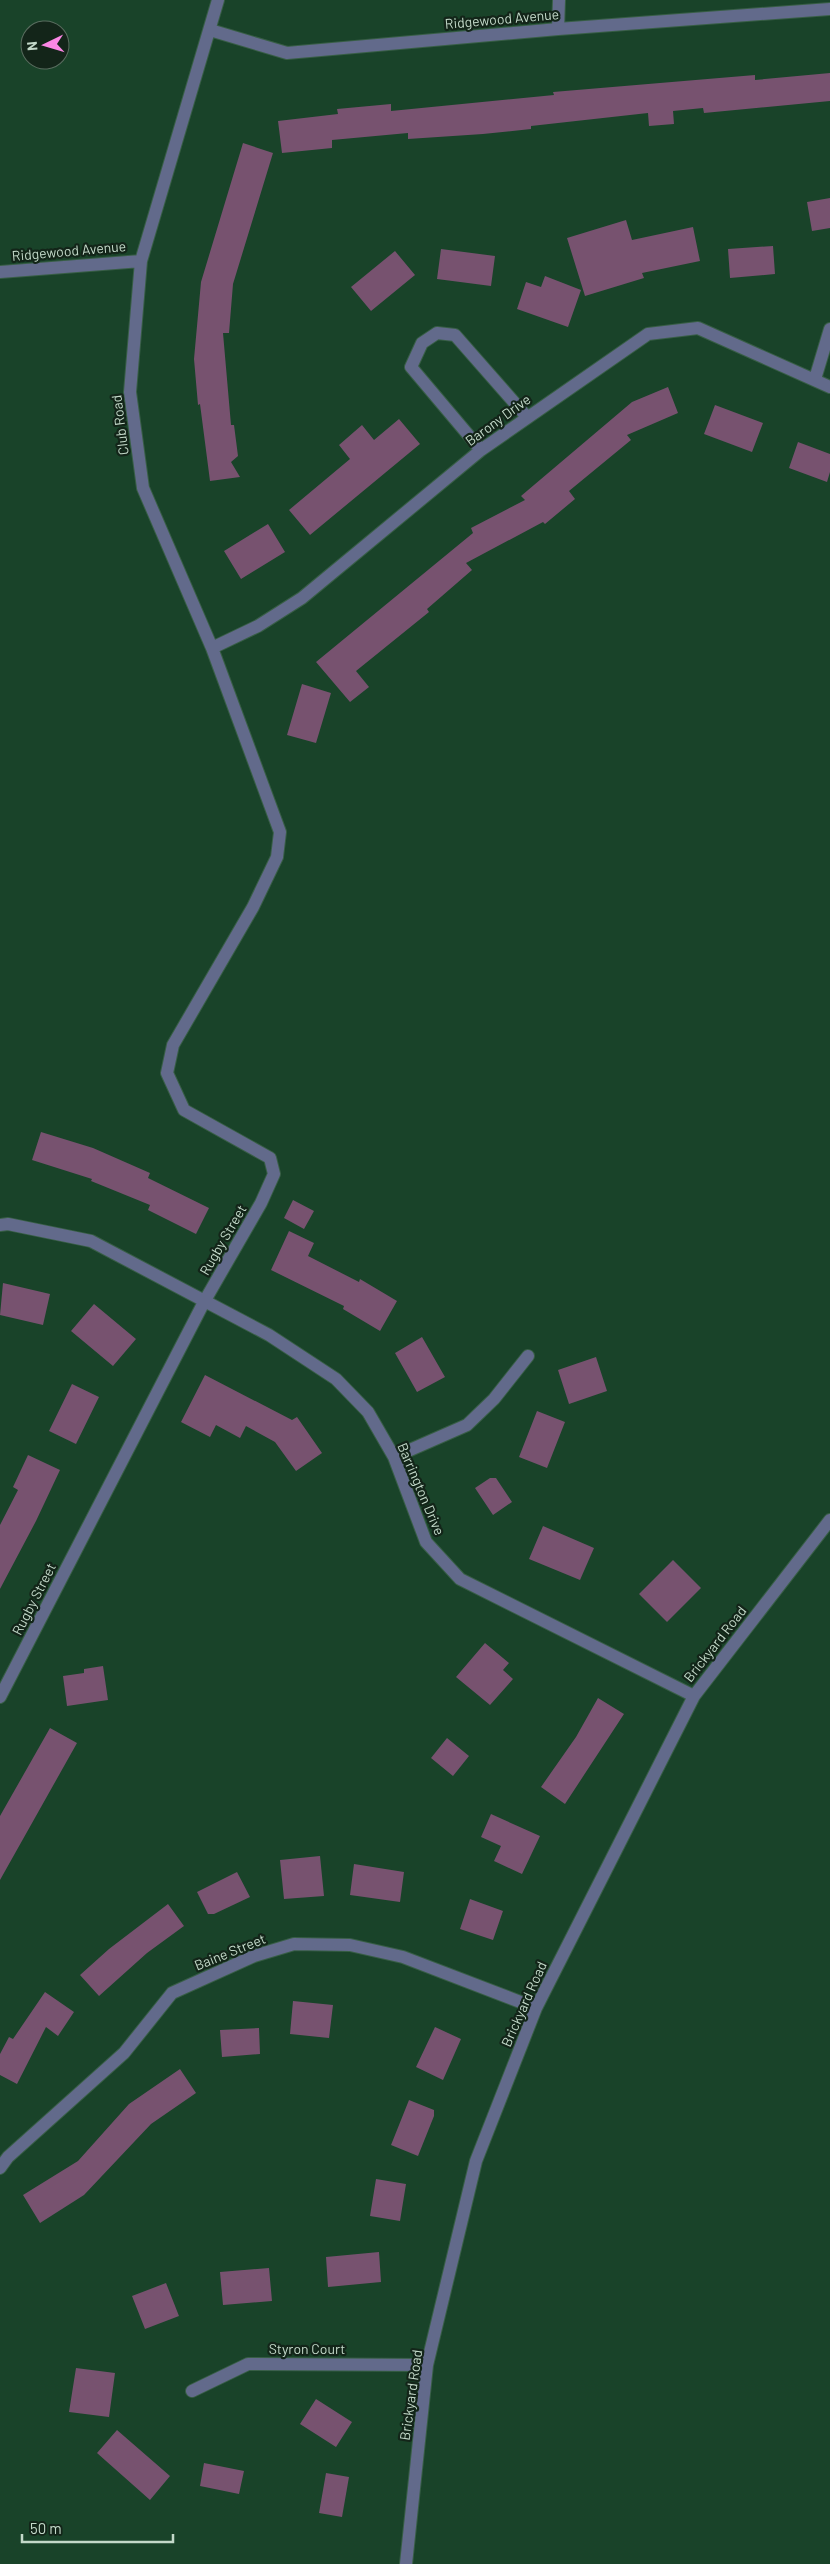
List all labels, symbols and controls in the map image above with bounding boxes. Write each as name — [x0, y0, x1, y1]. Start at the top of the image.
street label: Ridgewood Avenue — [444, 5, 560, 32]
north arrow — [20, 20, 70, 70]
text: N — [23, 41, 40, 52]
street label: Ridgewood Avenue — [11, 237, 127, 264]
street label: Barony Drive — [462, 390, 534, 449]
street label: Club Road — [107, 394, 132, 456]
street label: Rugby Street — [196, 1201, 250, 1278]
street label: Barrington Drive — [394, 1440, 449, 1538]
street label: Rugby Street — [8, 1560, 59, 1638]
street label: Brickyard Road — [680, 1602, 750, 1685]
street label: Baine Street — [192, 1930, 268, 1974]
street label: Brickyard Road — [497, 1958, 550, 2049]
street label: Styron Court — [269, 2340, 345, 2357]
street label: Brickyard Road — [396, 2348, 425, 2441]
scale bar — [22, 2512, 174, 2544]
text: 50 m — [30, 2519, 62, 2537]

